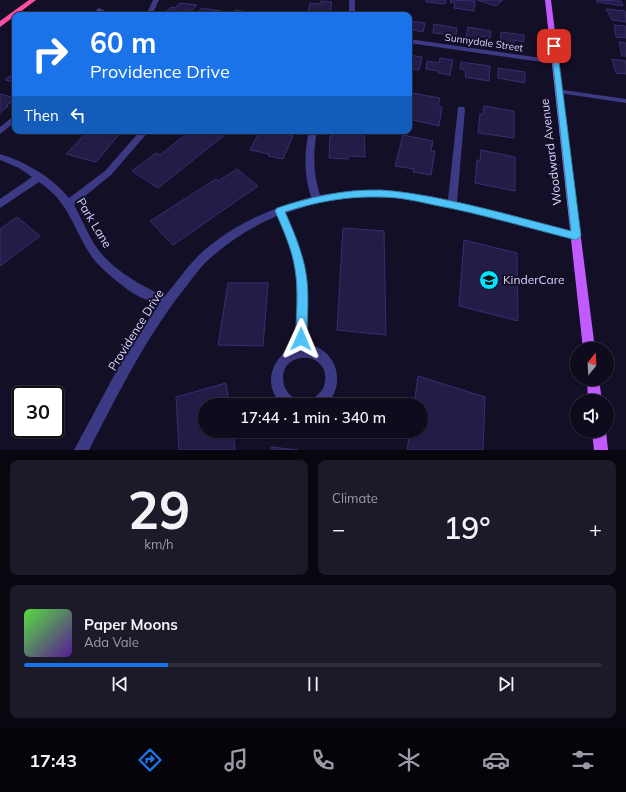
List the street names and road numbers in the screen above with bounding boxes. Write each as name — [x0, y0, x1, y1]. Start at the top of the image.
street label: Sunnydale Street — [444, 31, 524, 54]
street label: Woodward Avenue — [537, 98, 564, 206]
street label: Park Lane — [74, 195, 115, 250]
street label: Providence Drive — [105, 286, 167, 373]

